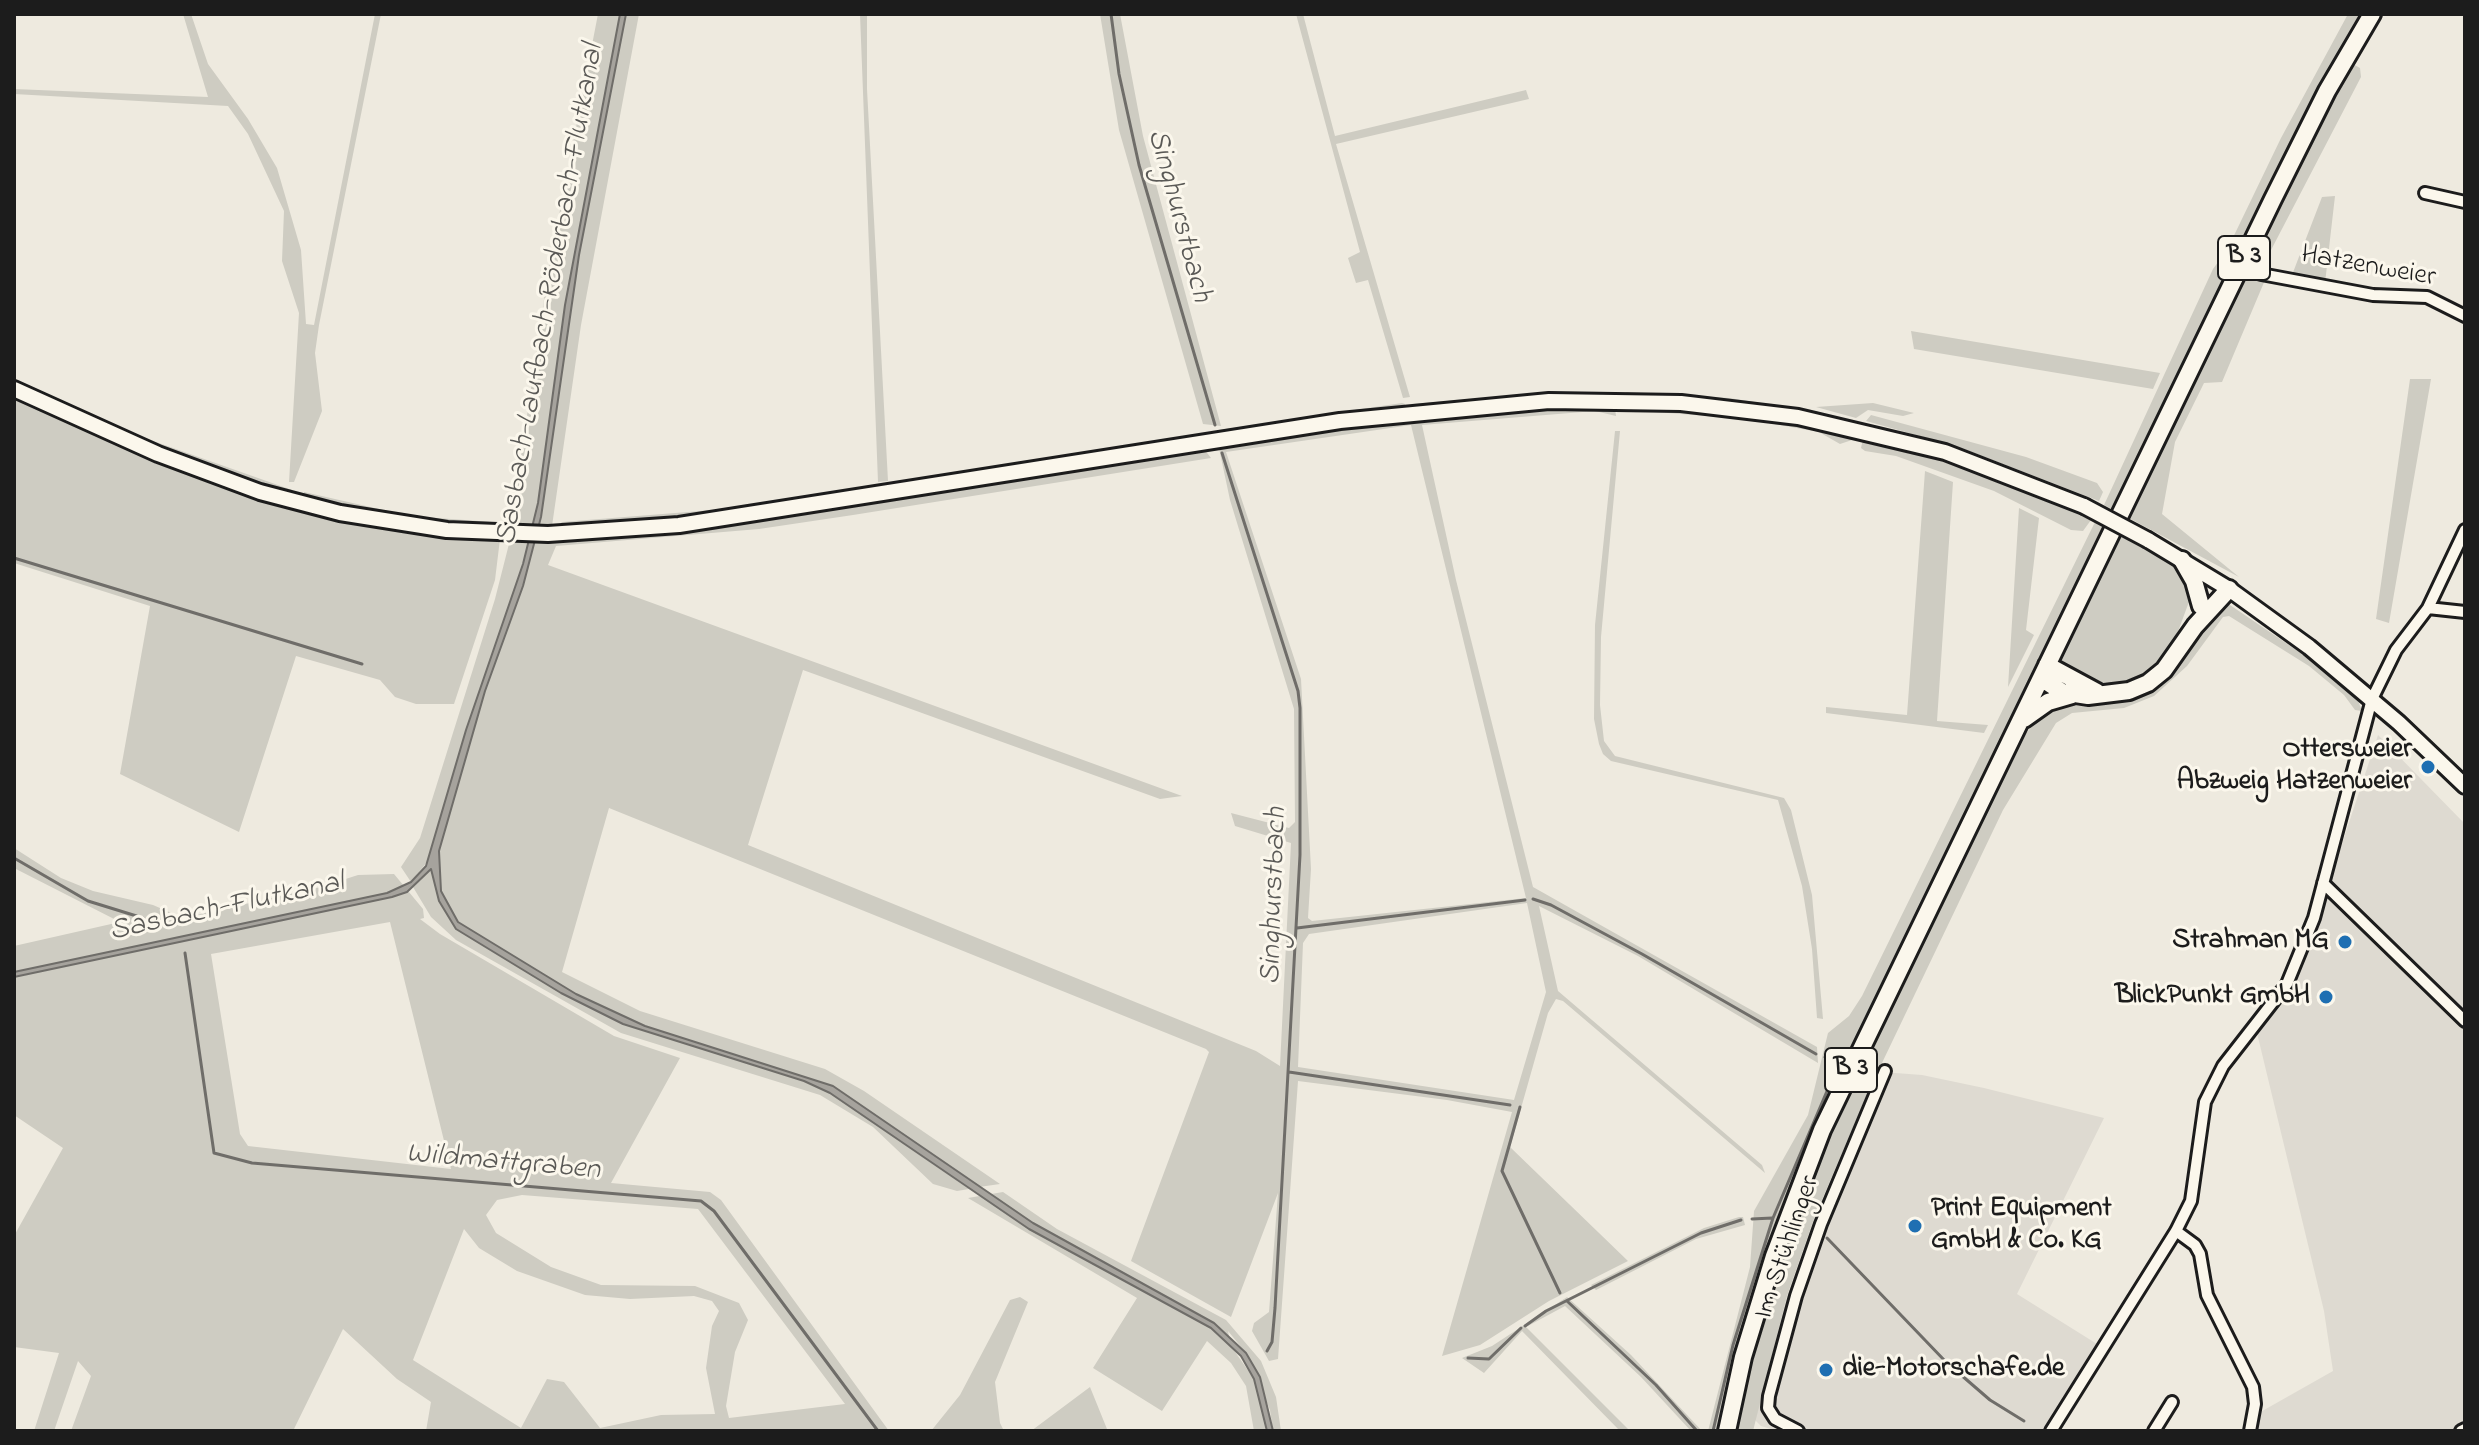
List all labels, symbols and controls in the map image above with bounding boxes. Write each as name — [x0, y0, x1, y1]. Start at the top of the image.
water label: Sasbach-Laufbach-Röderbach-Flutkanal — [490, 42, 614, 548]
water label: Singhurstbach — [1137, 126, 1217, 306]
road number: B 3 — [2218, 236, 2270, 280]
street label: Hatzenweier — [2298, 240, 2438, 296]
place label: Ottersweier Abzweig Hatzenweier — [2177, 734, 2412, 800]
marker: Ottersweier Abzweig Hatzenweier — [2419, 758, 2437, 776]
water label: Singhurstbach — [1255, 807, 1297, 985]
water label: Sasbach-Flutkanal — [107, 867, 347, 951]
place label: Strahman MG — [2172, 925, 2329, 959]
marker: Strahman MG — [2336, 933, 2354, 951]
place label: BlickPunkt GmbH — [2115, 980, 2310, 1014]
marker: BlickPunkt GmbH — [2317, 988, 2335, 1006]
road number: B 3 — [1825, 1048, 1877, 1092]
water label: Wildmattgraben — [404, 1138, 602, 1190]
street label: Im Stühlinger — [1749, 1172, 1829, 1324]
place label: Print Equipment GmbH & Co. KG — [1931, 1193, 2112, 1259]
marker: Print Equipment GmbH & Co. KG — [1906, 1217, 1924, 1235]
place label: die-Motorschafe.de — [1842, 1353, 2065, 1387]
marker: die-Motorschafe.de — [1817, 1361, 1835, 1379]

